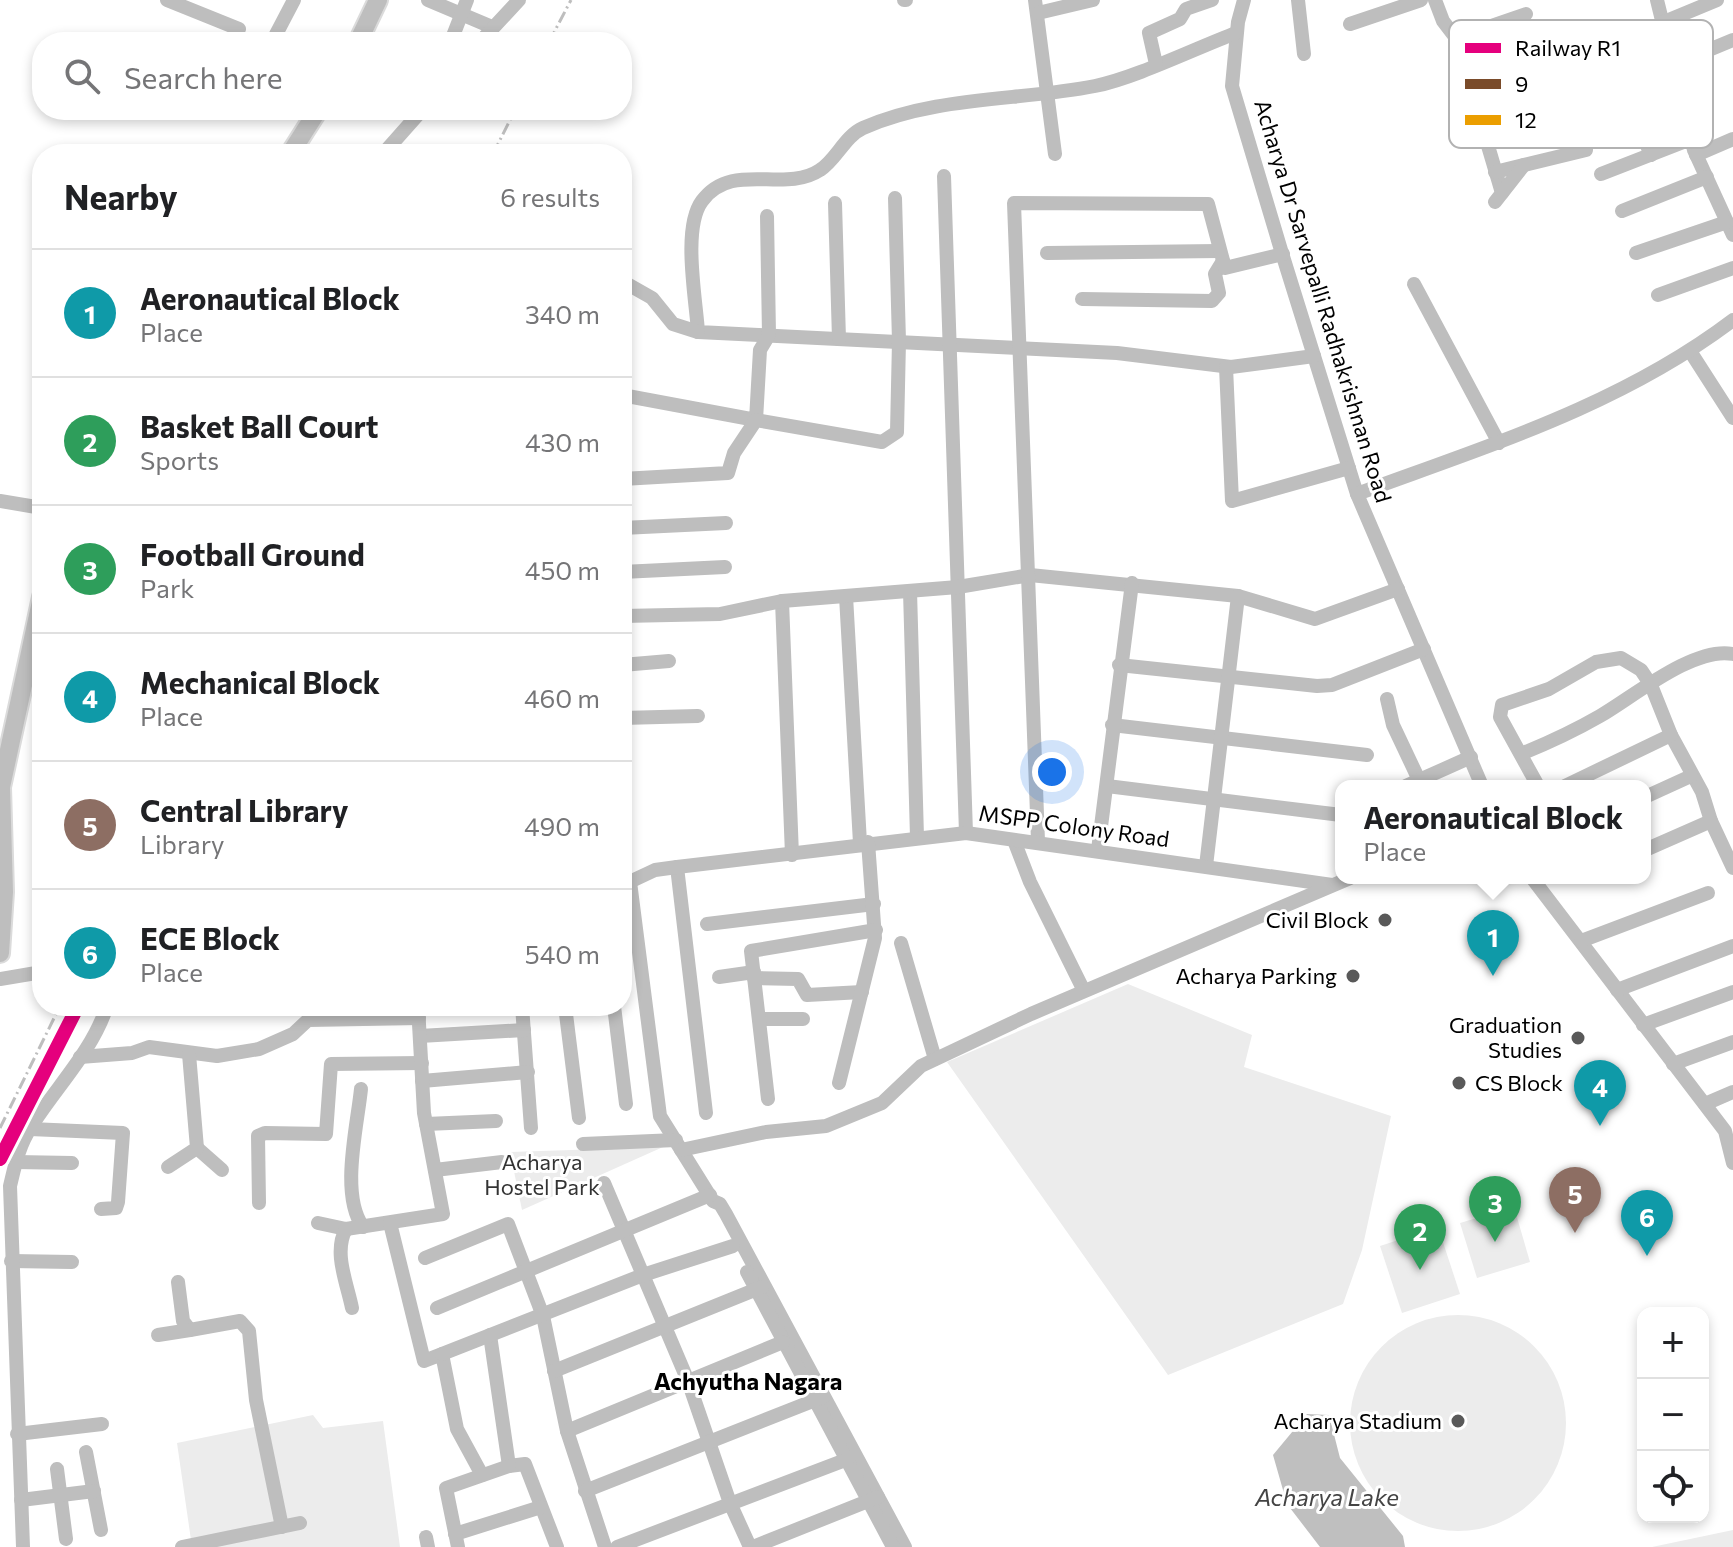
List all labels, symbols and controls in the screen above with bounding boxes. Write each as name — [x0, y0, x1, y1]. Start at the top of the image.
legend — [1449, 20, 1713, 148]
search box — [32, 32, 632, 120]
text: Railway R1 — [1515, 34, 1621, 61]
icon: search — [60, 54, 104, 98]
text: Search here — [124, 58, 283, 95]
text: 9 — [1515, 70, 1528, 97]
street label: Acharya Dr Sarvepalli Radhakrishnan Road — [1249, 96, 1398, 506]
text: 12 — [1515, 106, 1537, 133]
text: Nearby — [64, 175, 178, 217]
text: 6 results — [500, 181, 600, 212]
text: Aeronautical Block — [140, 279, 400, 316]
text: 1 — [84, 298, 96, 329]
text: 340 m — [525, 298, 600, 329]
text: Place — [140, 316, 203, 347]
text: Basket Ball Court — [140, 407, 379, 444]
text: 2 — [83, 426, 97, 457]
text: 430 m — [525, 426, 600, 457]
text: Sports — [140, 444, 219, 475]
text: Football Ground — [140, 535, 365, 572]
text: 3 — [82, 554, 98, 585]
text: 450 m — [525, 554, 600, 585]
text: Park — [140, 572, 194, 603]
text: Mechanical Block — [140, 663, 380, 700]
text: 4 — [82, 682, 98, 713]
text: 460 m — [524, 682, 600, 713]
text: Place — [140, 700, 203, 731]
your location — [1032, 752, 1072, 792]
popup — [1335, 780, 1651, 884]
text: Central Library — [140, 791, 348, 828]
text: Aeronautical Block — [1363, 798, 1623, 835]
street label: MSPP Colony Road — [977, 799, 1171, 852]
text: 5 — [82, 810, 98, 841]
text: 490 m — [524, 810, 600, 841]
text: Library — [140, 828, 225, 859]
text: Place — [1363, 835, 1426, 866]
place label: Civil Block — [1266, 906, 1369, 933]
pin: 1 — [1467, 910, 1519, 976]
marker: Civil Block — [1376, 911, 1394, 929]
text: ECE Block — [140, 919, 280, 956]
text: 6 — [82, 938, 98, 969]
text: 540 m — [525, 938, 600, 969]
text: Place — [140, 956, 203, 987]
place label: Acharya Parking — [1175, 962, 1337, 989]
marker: Acharya Parking — [1344, 967, 1362, 985]
place label: Graduation Studies — [1449, 1011, 1562, 1063]
marker: Graduation Studies — [1569, 1029, 1587, 1047]
pin: 4 — [1574, 1060, 1626, 1126]
place label: CS Block — [1475, 1069, 1563, 1096]
marker: CS Block — [1450, 1074, 1468, 1092]
park label: Acharya Hostel Park — [484, 1148, 600, 1200]
pin: 5 — [1549, 1167, 1601, 1233]
pin: 3 — [1469, 1176, 1521, 1242]
pin: 6 — [1621, 1190, 1673, 1256]
pin: 2 — [1394, 1204, 1446, 1270]
map controls — [1637, 1307, 1709, 1523]
button: + — [1637, 1307, 1709, 1379]
district label: Achyutha Nagara — [654, 1366, 842, 1395]
button: − — [1637, 1379, 1709, 1451]
place label: Acharya Stadium — [1274, 1407, 1442, 1434]
marker: Acharya Stadium — [1449, 1412, 1467, 1430]
button: locate — [1637, 1451, 1709, 1523]
water label: Acharya Lake — [1254, 1482, 1399, 1511]

